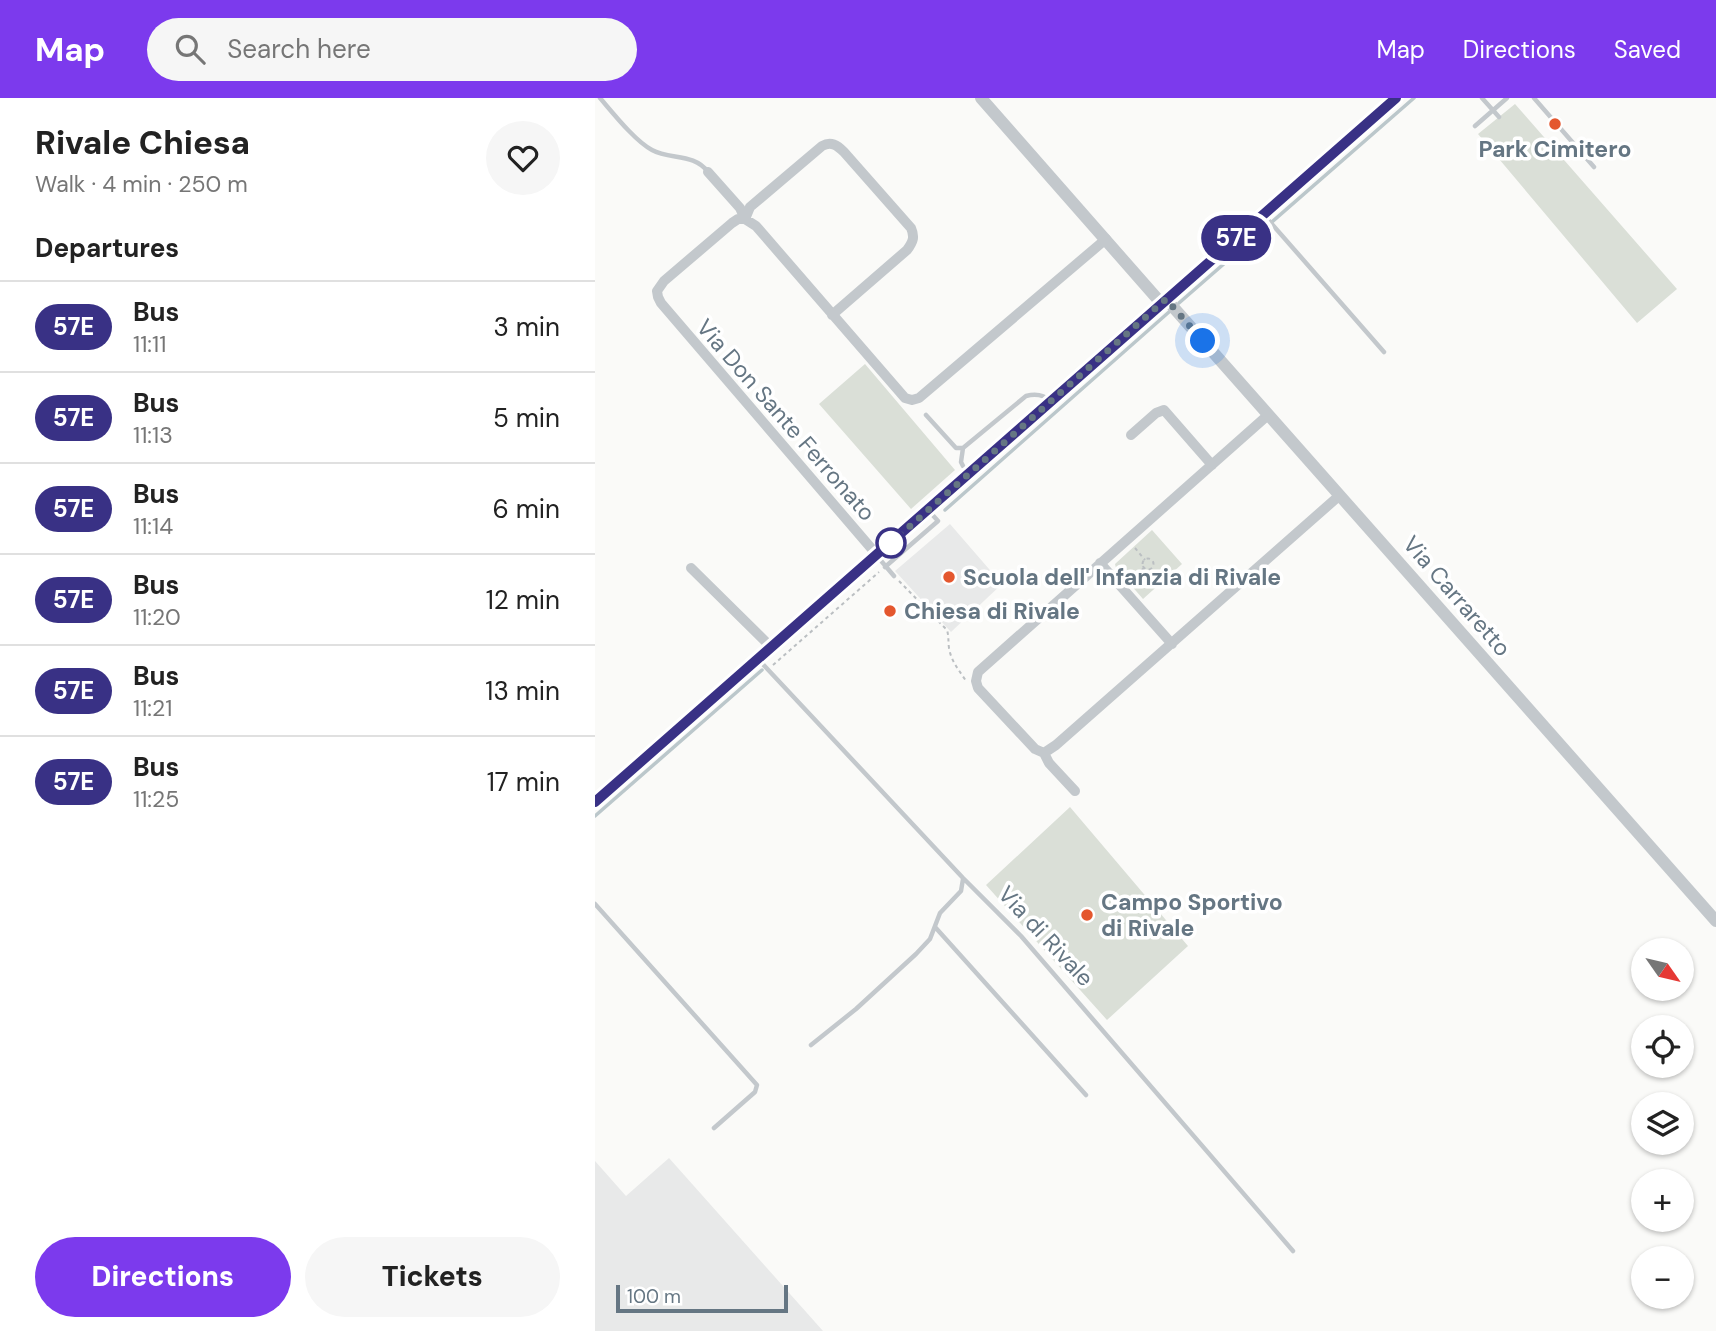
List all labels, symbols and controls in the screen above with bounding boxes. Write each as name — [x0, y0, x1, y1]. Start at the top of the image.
search box — [147, 18, 637, 81]
text: Map — [35, 28, 105, 71]
icon: search — [171, 30, 209, 68]
text: Search here — [227, 32, 371, 66]
text: Map — [1377, 34, 1425, 65]
text: Directions — [1463, 34, 1576, 65]
text: Saved — [1614, 34, 1681, 65]
marker: Park Cimitero — [1547, 116, 1563, 132]
text: Rivale Chiesa — [35, 121, 250, 164]
button: heart — [486, 121, 560, 195]
place label: Park Cimitero — [1479, 134, 1631, 164]
text: Walk · 4 min · 250 m — [35, 169, 248, 199]
line badge: 57E — [1196, 215, 1276, 261]
text: 57E — [1215, 222, 1257, 253]
text: Departures — [35, 231, 179, 265]
text: Bus — [133, 295, 179, 329]
text: 3 min — [493, 310, 560, 344]
text: 57E — [53, 311, 94, 342]
street label: Via Don Sante Ferronato — [690, 313, 882, 527]
your location — [1185, 323, 1220, 358]
text: 11:11 — [133, 329, 166, 359]
text: Bus — [133, 386, 179, 420]
text: 5 min — [493, 401, 560, 435]
text: 57E — [53, 402, 94, 433]
text: 11:13 — [133, 420, 173, 450]
text: Bus — [133, 477, 179, 511]
text: 6 min — [492, 492, 560, 526]
text: 57E — [53, 493, 94, 524]
text: 11:14 — [133, 511, 173, 541]
unlabelled marker — [876, 528, 906, 558]
street label: Via Carraretto — [1396, 529, 1518, 663]
place label: Scuola dell' Infanzia di Rivale — [963, 562, 1281, 592]
text: Bus — [133, 568, 179, 602]
marker: Scuola dell' Infanzia di Rivale — [941, 569, 957, 585]
text: 12 min — [486, 583, 560, 617]
text: 57E — [53, 584, 94, 615]
place label: Chiesa di Rivale — [904, 596, 1080, 626]
text: 11:20 — [133, 602, 181, 632]
marker: Chiesa di Rivale — [882, 603, 898, 619]
text: Bus — [133, 659, 179, 693]
text: 13 min — [485, 674, 560, 708]
text: 57E — [53, 675, 94, 706]
text: 11:21 — [133, 693, 172, 723]
text: Bus — [133, 750, 179, 784]
text: 17 min — [487, 765, 560, 799]
text: 57E — [53, 766, 94, 797]
text: 11:25 — [133, 784, 179, 814]
street label: Via di Rivale — [992, 879, 1100, 993]
place label: Campo Sportivo di Rivale — [1101, 887, 1283, 943]
marker: Campo Sportivo di Rivale — [1079, 907, 1095, 923]
north arrow — [1631, 938, 1694, 1001]
map controls — [1631, 938, 1694, 1309]
button: locate — [1631, 1015, 1694, 1078]
button: layers — [1631, 1092, 1694, 1155]
button: + — [1631, 1169, 1694, 1232]
button: Directions — [35, 1237, 291, 1317]
button: Tickets — [305, 1237, 560, 1317]
button: − — [1631, 1246, 1694, 1309]
scale bar — [616, 1282, 787, 1314]
text: 100 m — [627, 1284, 681, 1309]

